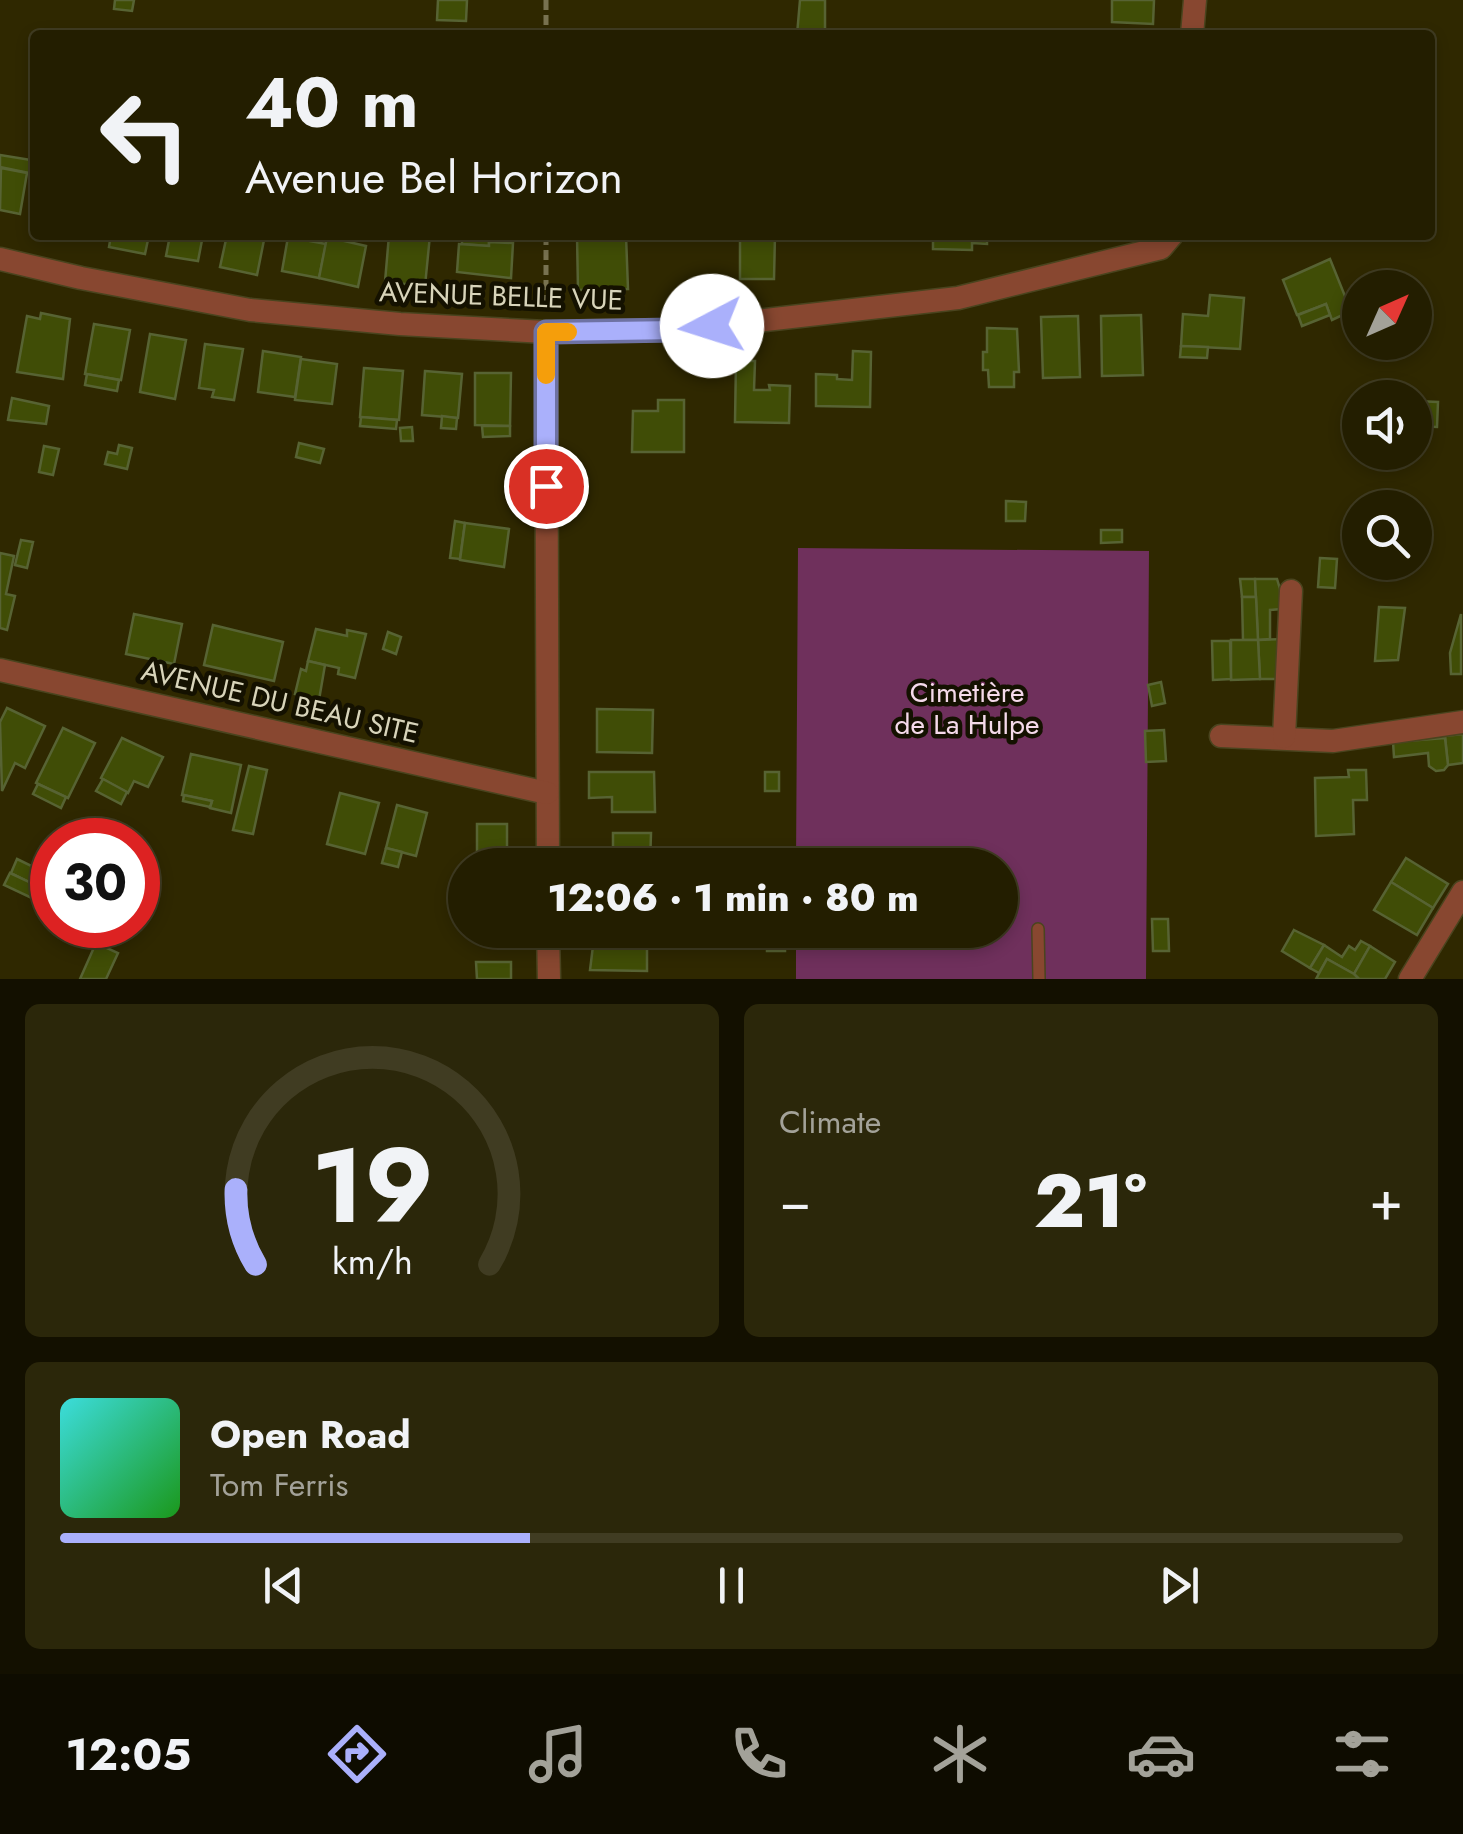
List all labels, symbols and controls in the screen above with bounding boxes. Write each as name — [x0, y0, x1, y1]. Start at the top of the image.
text: 40 m — [245, 52, 419, 153]
icon: left — [80, 70, 210, 200]
text: Avenue Bel Horizon — [245, 145, 623, 210]
north arrow — [1342, 270, 1432, 360]
map controls — [1342, 270, 1432, 580]
street label: AVENUE BELLE VUE — [378, 271, 624, 321]
position arrow — [660, 274, 764, 378]
button: sound — [1342, 380, 1432, 470]
pin — [504, 444, 589, 529]
icon: arrive — [519, 459, 574, 514]
button: search — [1342, 490, 1432, 580]
street label: AVENUE DU BEAU SITE — [137, 650, 423, 754]
park label: Cimetière de La Hulpe — [895, 672, 1039, 745]
speed limit sign: 30 — [30, 818, 160, 948]
text: 12:06 · 1 min · 80 m — [547, 870, 919, 925]
text: Climate — [779, 1099, 881, 1145]
text: 19 — [311, 1111, 433, 1261]
text: 21° — [1034, 1147, 1147, 1255]
text: − — [779, 1161, 811, 1241]
text: + — [1369, 1161, 1403, 1241]
text: km/h — [332, 1236, 412, 1287]
text: Open Road — [210, 1407, 411, 1462]
text: Tom Ferris — [210, 1462, 348, 1508]
icon: previous — [256, 1558, 311, 1613]
icon: pause — [704, 1558, 759, 1613]
icon: next — [1152, 1558, 1207, 1613]
icon: directions — [322, 1719, 392, 1789]
icon: music — [523, 1719, 593, 1789]
icon: phone — [724, 1719, 794, 1789]
icon: climate — [925, 1719, 995, 1789]
icon: car — [1126, 1719, 1196, 1789]
icon: filters — [1327, 1719, 1397, 1789]
text: 12:05 — [66, 1722, 191, 1787]

